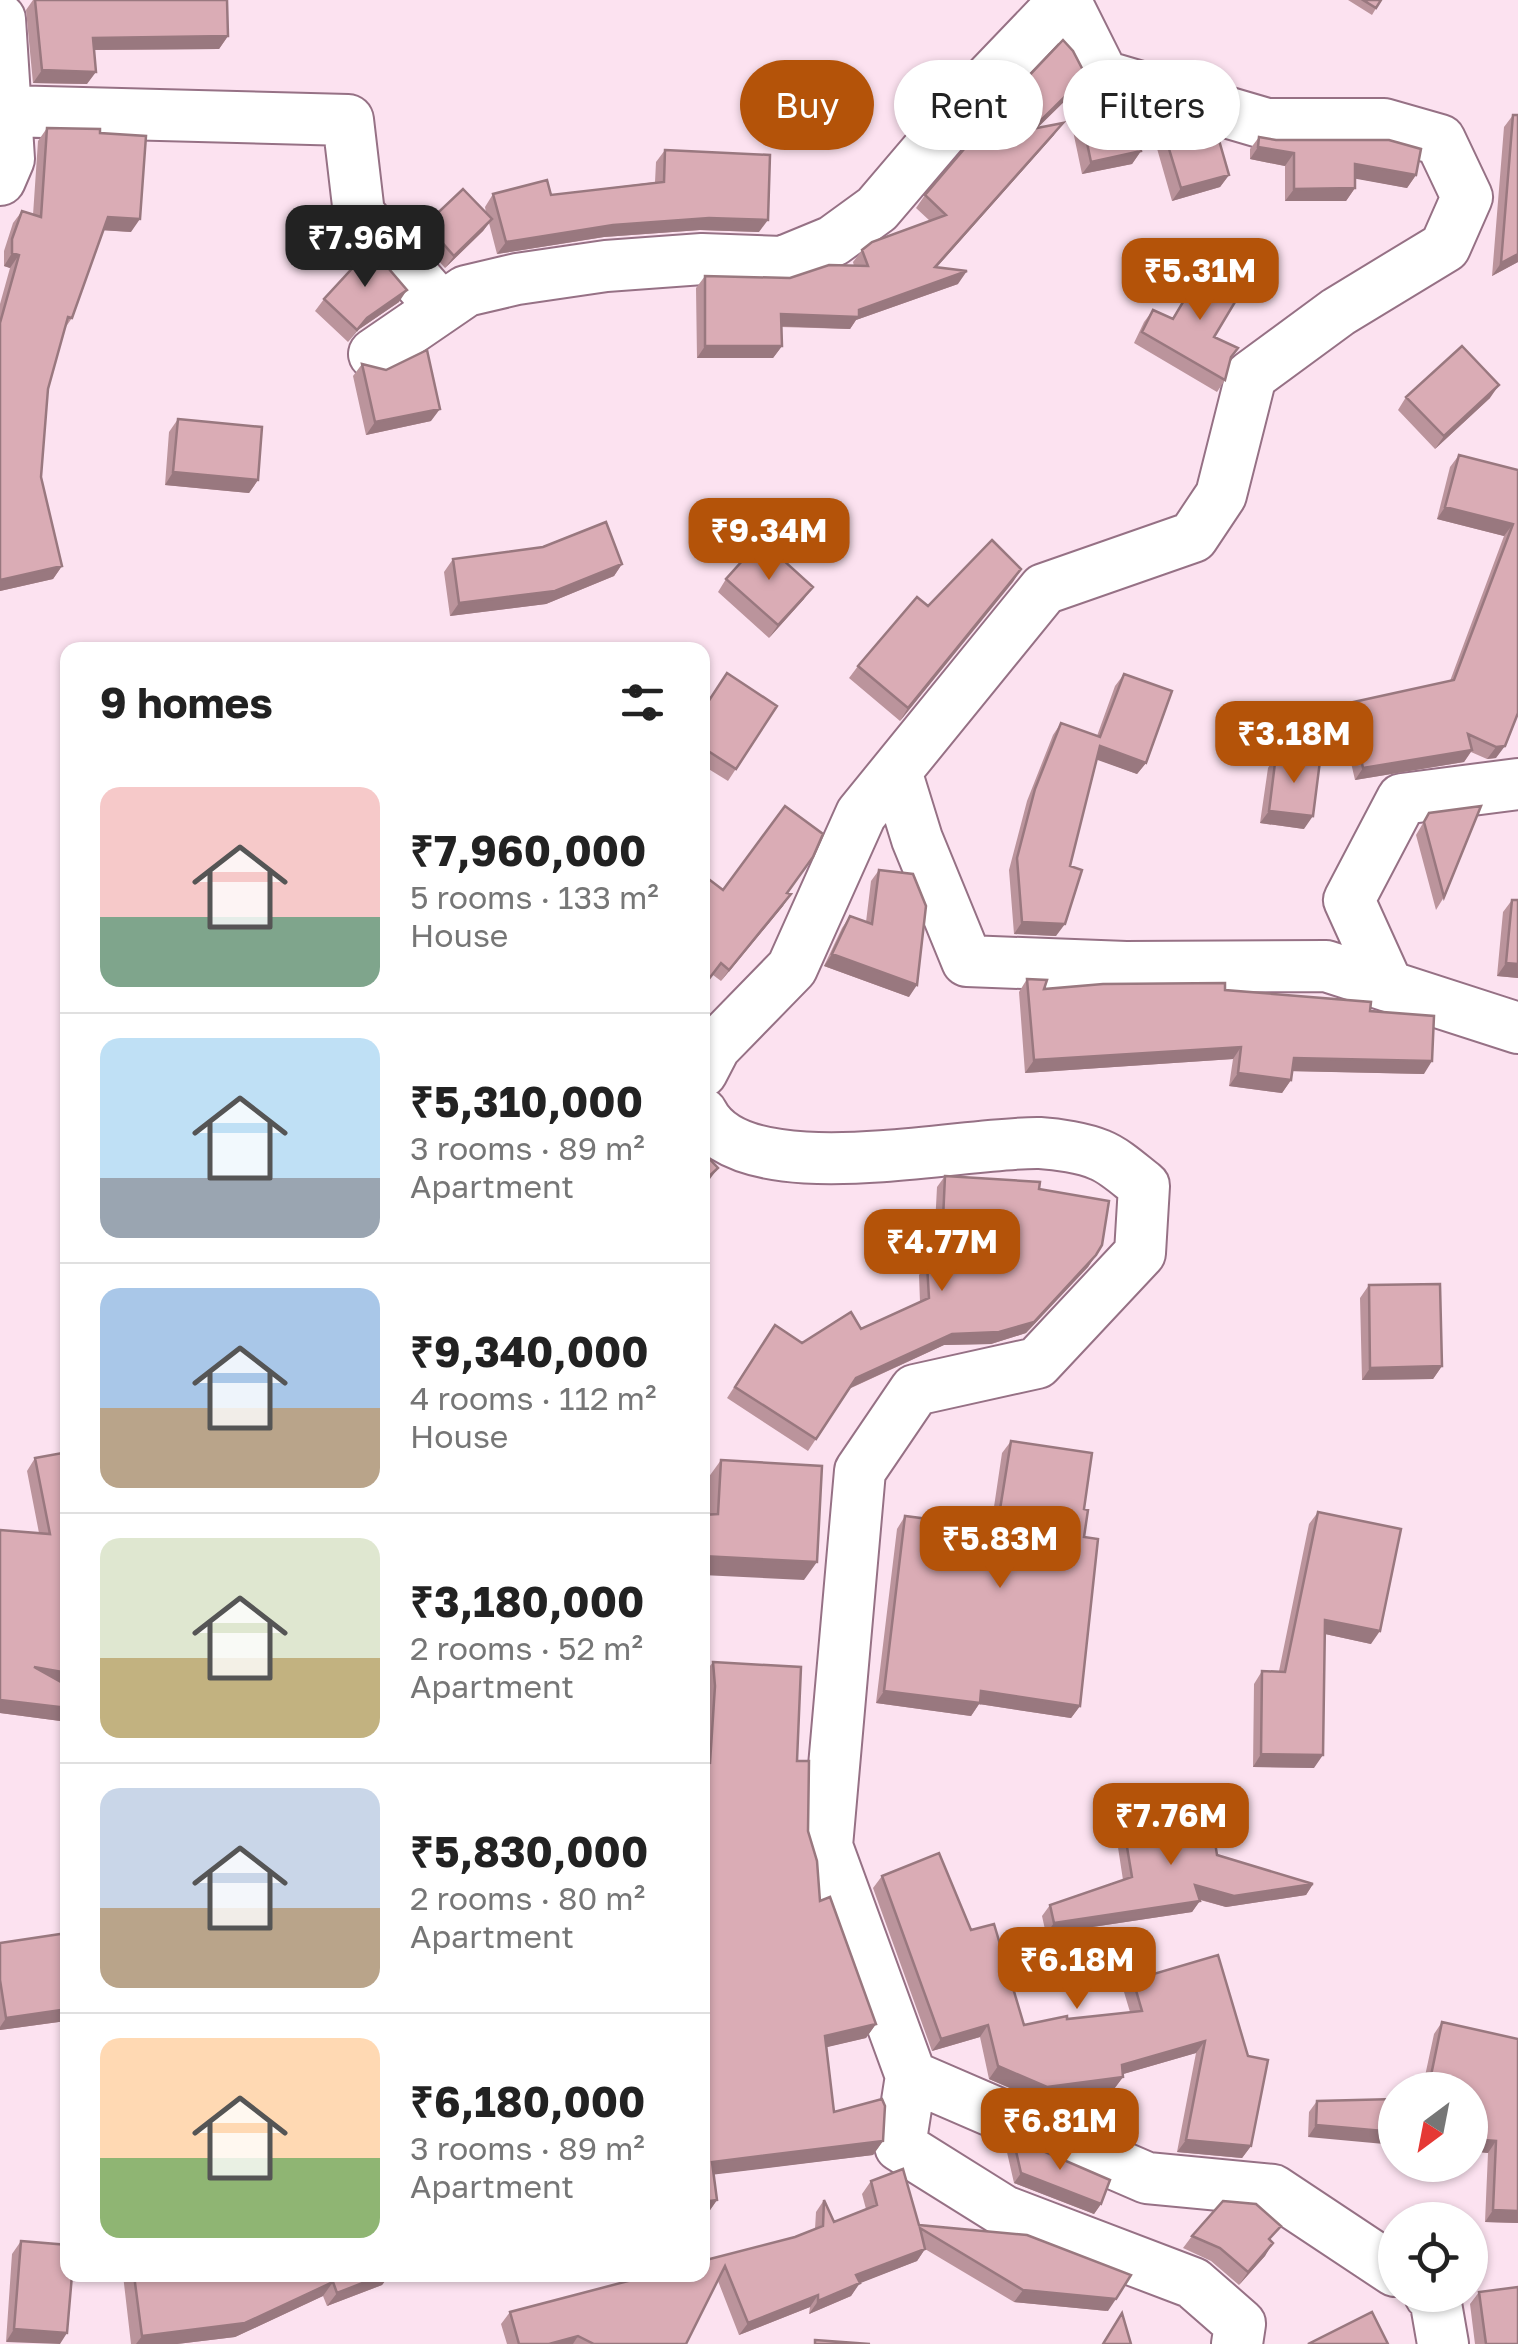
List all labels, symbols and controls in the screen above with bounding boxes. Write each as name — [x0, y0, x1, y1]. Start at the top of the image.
chip: Buy — [740, 60, 874, 150]
chip: Rent — [894, 60, 1043, 150]
chip: Filters — [1063, 60, 1240, 150]
pin: ₹7.96M — [284, 205, 446, 290]
text: ₹7.96M — [307, 218, 423, 256]
pin: ₹5.31M — [1119, 238, 1281, 323]
text: ₹5.31M — [1144, 251, 1256, 289]
pin: ₹9.34M — [688, 498, 850, 583]
text: ₹9.34M — [711, 511, 827, 549]
icon: filters — [615, 675, 670, 730]
text: 9 homes — [100, 677, 273, 727]
pin: ₹3.18M — [1213, 701, 1375, 786]
text: ₹3.18M — [1237, 714, 1351, 752]
text: ₹7,960,000 — [410, 825, 646, 875]
icon: home — [180, 827, 300, 947]
text: 5 rooms · 133 m² — [410, 878, 659, 916]
text: House — [410, 916, 508, 954]
text: ₹5,310,000 — [410, 1076, 643, 1126]
icon: home — [180, 1078, 300, 1198]
text: 3 rooms · 89 m² — [410, 1129, 645, 1167]
text: Apartment — [410, 1167, 574, 1205]
pin: ₹4.77M — [861, 1209, 1023, 1294]
text: ₹4.77M — [886, 1222, 998, 1260]
text: ₹9,340,000 — [410, 1326, 649, 1376]
icon: home — [180, 1328, 300, 1448]
text: 4 rooms · 112 m² — [410, 1379, 656, 1417]
text: House — [410, 1417, 508, 1455]
pin: ₹5.83M — [919, 1506, 1081, 1591]
text: ₹5.83M — [942, 1519, 1058, 1557]
text: ₹3,180,000 — [410, 1576, 644, 1626]
icon: home — [180, 1578, 300, 1698]
text: 2 rooms · 52 m² — [410, 1629, 643, 1667]
text: Apartment — [410, 1667, 574, 1705]
pin: ₹7.76M — [1090, 1783, 1252, 1868]
text: ₹7.76M — [1115, 1796, 1227, 1834]
text: ₹5,830,000 — [410, 1826, 648, 1876]
icon: home — [180, 1828, 300, 1948]
text: 2 rooms · 80 m² — [410, 1879, 645, 1917]
text: Apartment — [410, 1917, 574, 1955]
pin: ₹6.18M — [996, 1927, 1158, 2012]
text: ₹6.18M — [1020, 1940, 1134, 1978]
north arrow — [1378, 2072, 1488, 2182]
map controls — [1378, 2072, 1488, 2312]
text: ₹6,180,000 — [410, 2076, 645, 2126]
icon: home — [180, 2078, 300, 2198]
pin: ₹6.81M — [979, 2088, 1141, 2173]
text: ₹6.81M — [1003, 2101, 1117, 2139]
text: 3 rooms · 89 m² — [410, 2129, 645, 2167]
text: Apartment — [410, 2167, 574, 2205]
button: locate — [1378, 2202, 1488, 2312]

